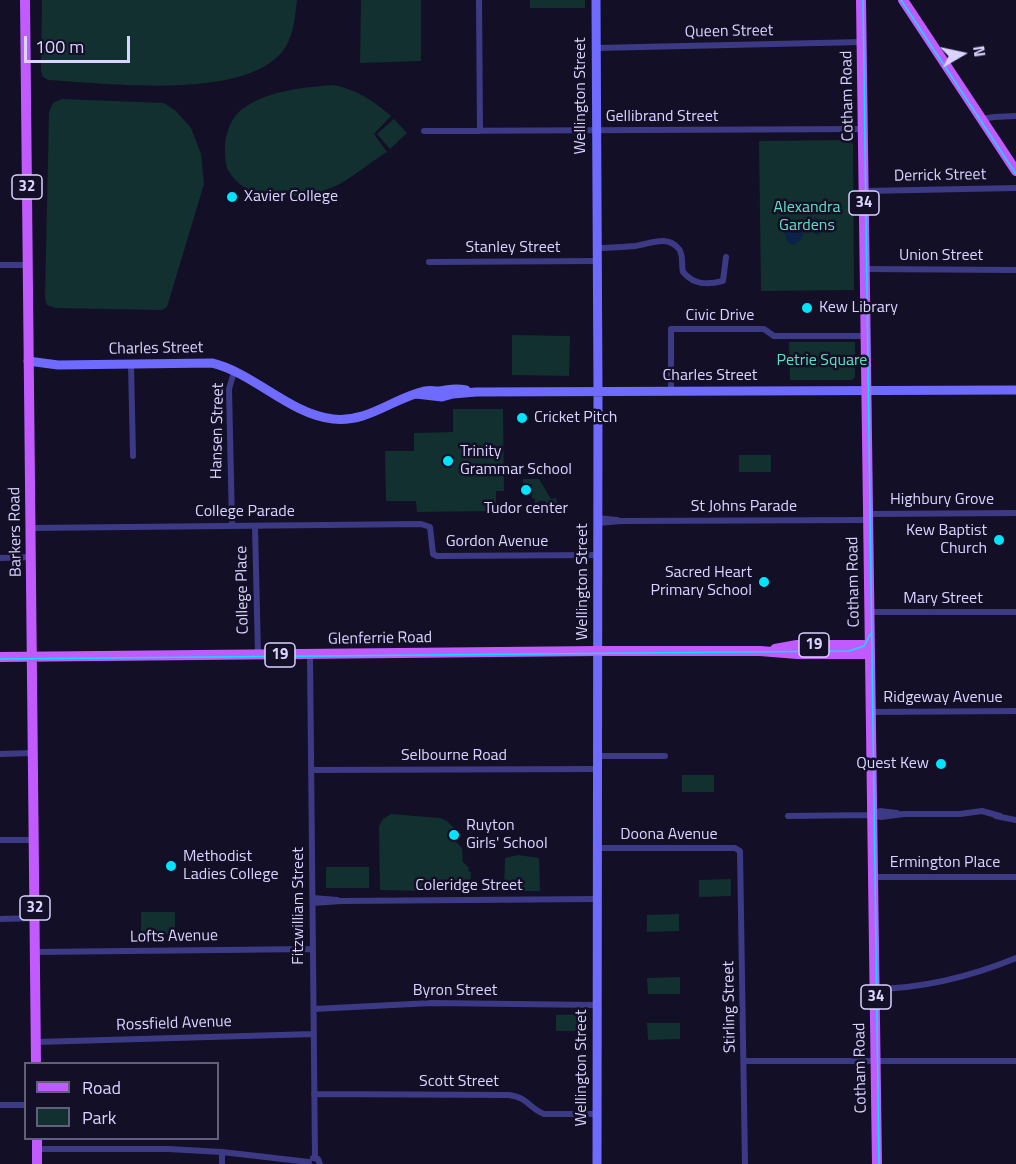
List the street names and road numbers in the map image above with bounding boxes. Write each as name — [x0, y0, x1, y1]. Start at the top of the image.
street label: Queen Street — [685, 22, 773, 42]
street label: Wellington Street — [571, 37, 591, 155]
street label: Cotham Road — [838, 50, 858, 142]
street label: Gellibrand Street — [606, 107, 718, 127]
street label: Derrick Street — [894, 166, 986, 186]
road number: 32 — [12, 175, 42, 199]
road number: 34 — [849, 191, 879, 215]
street label: Stanley Street — [466, 238, 560, 258]
street label: Union Street — [899, 246, 983, 266]
street label: Civic Drive — [686, 306, 754, 326]
street label: Charles Street — [108, 339, 204, 359]
street label: Charles Street — [663, 366, 757, 386]
street label: Hansen Street — [208, 383, 228, 479]
street label: Barkers Road — [6, 487, 26, 577]
street label: Highbury Grove — [890, 490, 994, 510]
street label: St Johns Parade — [691, 497, 797, 517]
street label: College Parade — [195, 502, 295, 522]
street label: Wellington Street — [573, 523, 593, 641]
street label: Gordon Avenue — [446, 532, 548, 552]
street label: Cotham Road — [844, 536, 864, 628]
street label: College Place — [233, 546, 253, 634]
street label: Mary Street — [903, 589, 983, 609]
street label: Glenferrie Road — [328, 628, 432, 650]
road number: 19 — [799, 633, 829, 657]
road number: 19 — [265, 643, 295, 667]
street label: Ridgeway Avenue — [883, 688, 1003, 708]
street label: Selbourne Road — [401, 746, 507, 766]
street label: Doona Avenue — [620, 825, 718, 845]
street label: Fitzwilliam Street — [289, 847, 309, 965]
street label: Ermington Place — [890, 853, 1000, 873]
street label: Coleridge Street — [415, 876, 523, 896]
road number: 32 — [20, 896, 50, 920]
street label: Lofts Avenue — [130, 927, 218, 947]
street label: Stirling Street — [720, 961, 740, 1053]
street label: Byron Street — [413, 981, 497, 1001]
road number: 34 — [861, 985, 891, 1009]
street label: Wellington Street — [572, 1009, 592, 1127]
street label: Rossfield Avenue — [116, 1012, 232, 1036]
street label: Cotham Road — [851, 1022, 871, 1114]
street label: Scott Street — [419, 1072, 499, 1092]

